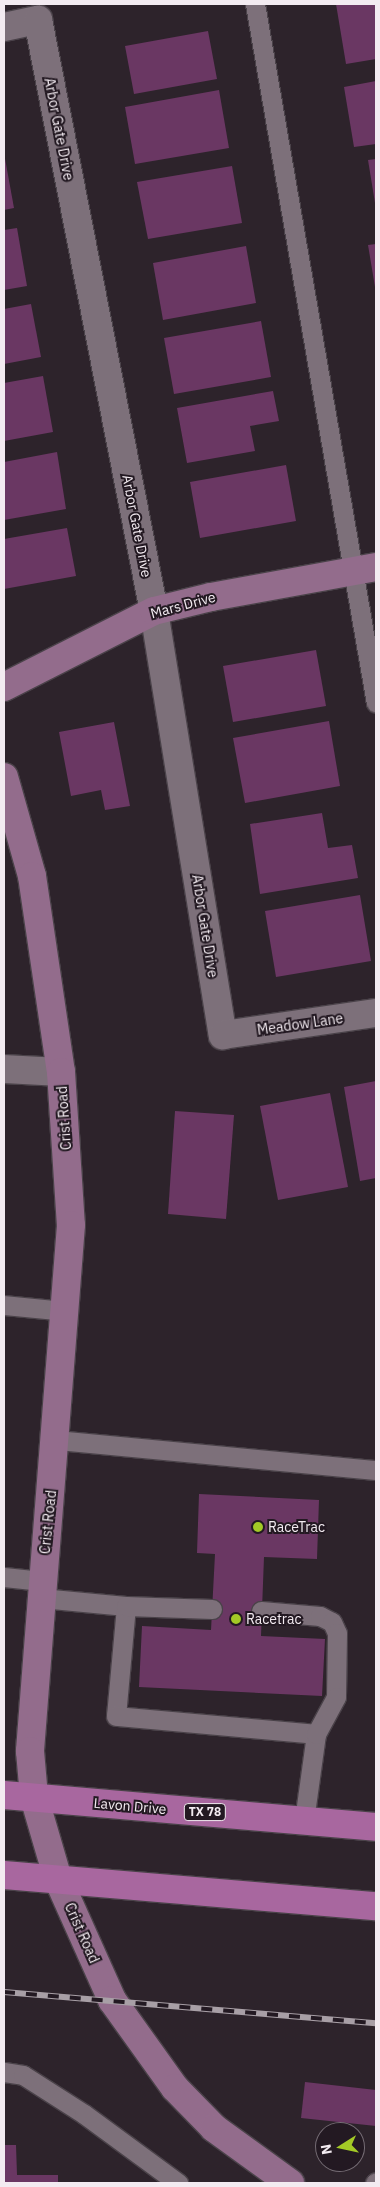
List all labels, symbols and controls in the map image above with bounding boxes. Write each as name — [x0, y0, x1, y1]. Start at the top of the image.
street label: Arbor Gate Drive — [41, 76, 77, 182]
street label: Arbor Gate Drive — [119, 473, 155, 579]
street label: Mars Drive — [149, 588, 217, 622]
street label: Arbor Gate Drive — [189, 873, 221, 979]
street label: Meadow Lane — [256, 1010, 344, 1038]
street label: Crist Road — [53, 1085, 75, 1151]
street label: Crist Road — [36, 1489, 60, 1555]
place label: RaceTrac — [268, 1519, 325, 1535]
marker: RaceTrac — [252, 1521, 264, 1533]
place label: Racetrac — [246, 1611, 301, 1627]
marker: Racetrac — [230, 1613, 242, 1625]
street label: Lavon Drive — [93, 1794, 167, 1818]
road number: TX 78 — [184, 1802, 226, 1821]
street label: Crist Road — [61, 1900, 103, 1966]
north arrow — [315, 2122, 365, 2172]
text: N — [316, 2143, 336, 2156]

